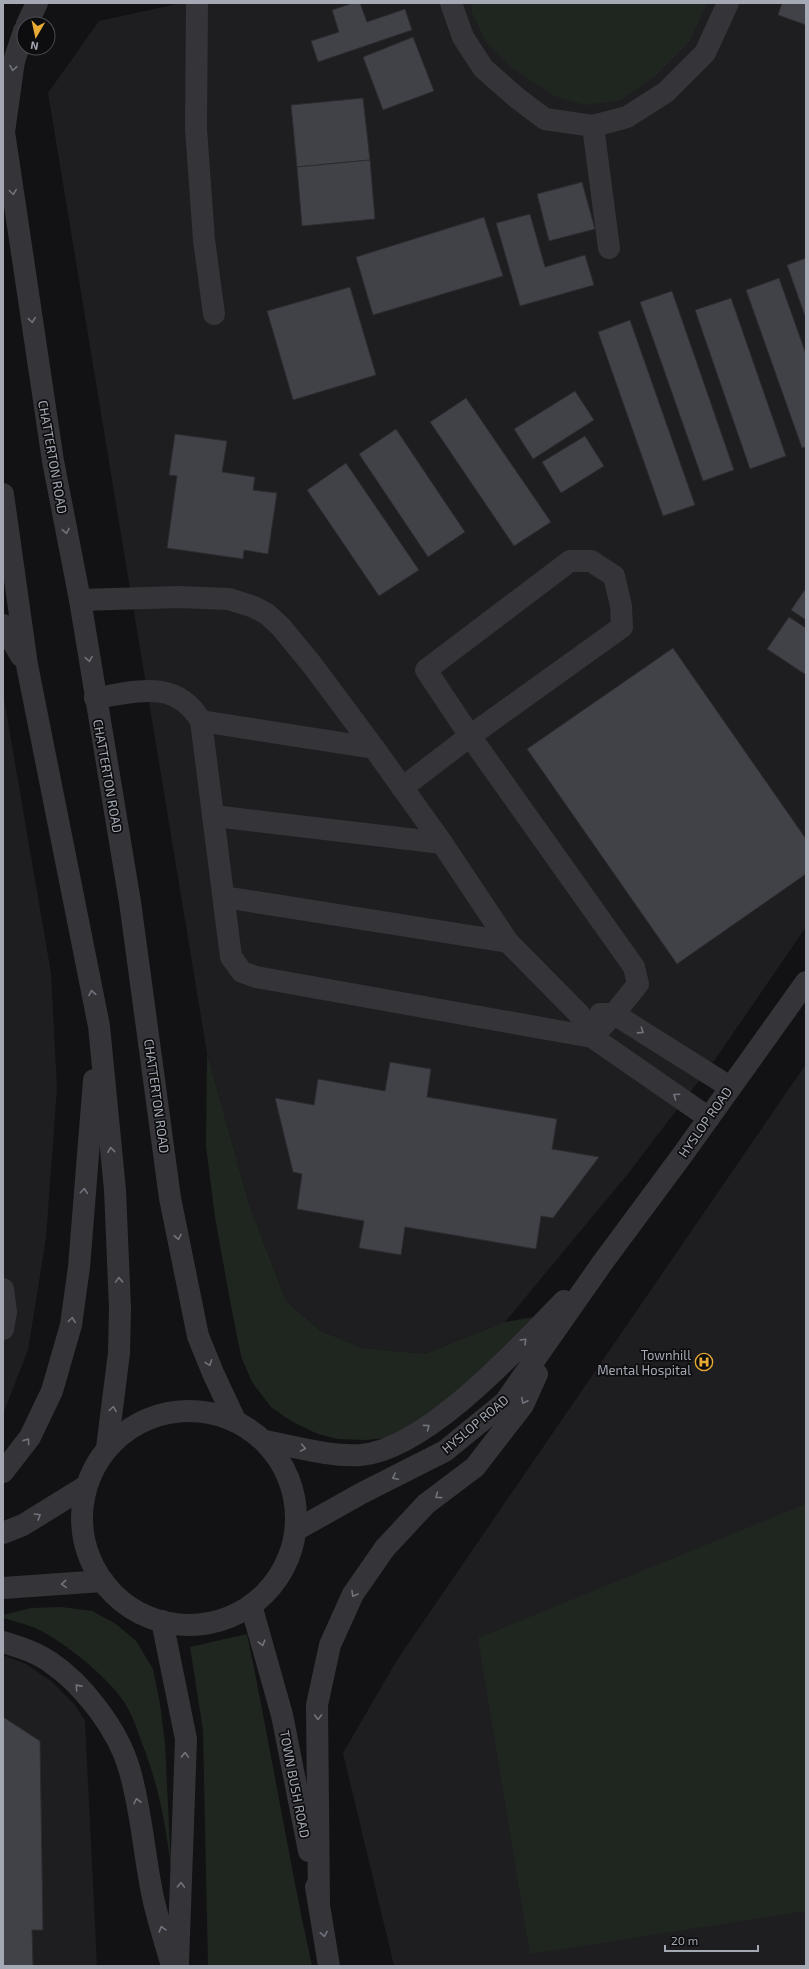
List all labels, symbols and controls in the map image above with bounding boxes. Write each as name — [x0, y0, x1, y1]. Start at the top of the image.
north arrow — [16, 16, 56, 56]
text: N — [29, 39, 39, 53]
one-way arrow — [9, 65, 18, 72]
one-way arrow — [8, 189, 17, 195]
one-way arrow — [27, 317, 36, 323]
street label: CHATTERTON ROAD — [35, 399, 71, 515]
one-way arrow — [62, 528, 70, 535]
one-way arrow — [84, 656, 93, 663]
street label: CHATTERTON ROAD — [90, 718, 126, 834]
one-way arrow — [89, 990, 97, 996]
one-way arrow — [637, 1026, 644, 1034]
street label: CHATTERTON ROAD — [141, 1038, 173, 1154]
street label: HYSLOP ROAD — [675, 1084, 735, 1160]
one-way arrow — [674, 1094, 681, 1101]
one-way arrow — [107, 1147, 116, 1153]
one-way arrow — [80, 1188, 89, 1194]
one-way arrow — [174, 1233, 182, 1240]
one-way arrow — [114, 1277, 123, 1283]
one-way arrow — [67, 1317, 76, 1323]
one-way arrow — [519, 1338, 527, 1346]
place label: Townhill Mental Hospital — [597, 1347, 691, 1378]
hospital icon: Townhill Mental Hospital — [694, 1352, 714, 1372]
one-way arrow — [204, 1359, 212, 1366]
street label: HYSLOP ROAD — [438, 1391, 512, 1457]
one-way arrow — [521, 1397, 529, 1404]
one-way arrow — [108, 1406, 117, 1412]
one-way arrow — [422, 1425, 429, 1432]
one-way arrow — [22, 1439, 29, 1446]
one-way arrow — [300, 1443, 306, 1452]
one-way arrow — [392, 1472, 399, 1480]
one-way arrow — [435, 1491, 442, 1498]
one-way arrow — [34, 1513, 41, 1520]
one-way arrow — [61, 1579, 67, 1588]
one-way arrow — [351, 1590, 358, 1597]
one-way arrow — [257, 1639, 266, 1646]
one-way arrow — [76, 1685, 83, 1692]
one-way arrow — [314, 1714, 322, 1720]
street label: TOWN BUSH ROAD — [277, 1729, 313, 1839]
one-way arrow — [181, 1752, 189, 1758]
one-way arrow — [133, 1798, 141, 1804]
one-way arrow — [177, 1882, 185, 1888]
one-way arrow — [158, 1925, 167, 1932]
scale bar — [665, 1927, 758, 1953]
one-way arrow — [319, 1931, 328, 1937]
text: 20 m — [671, 1933, 698, 1947]

